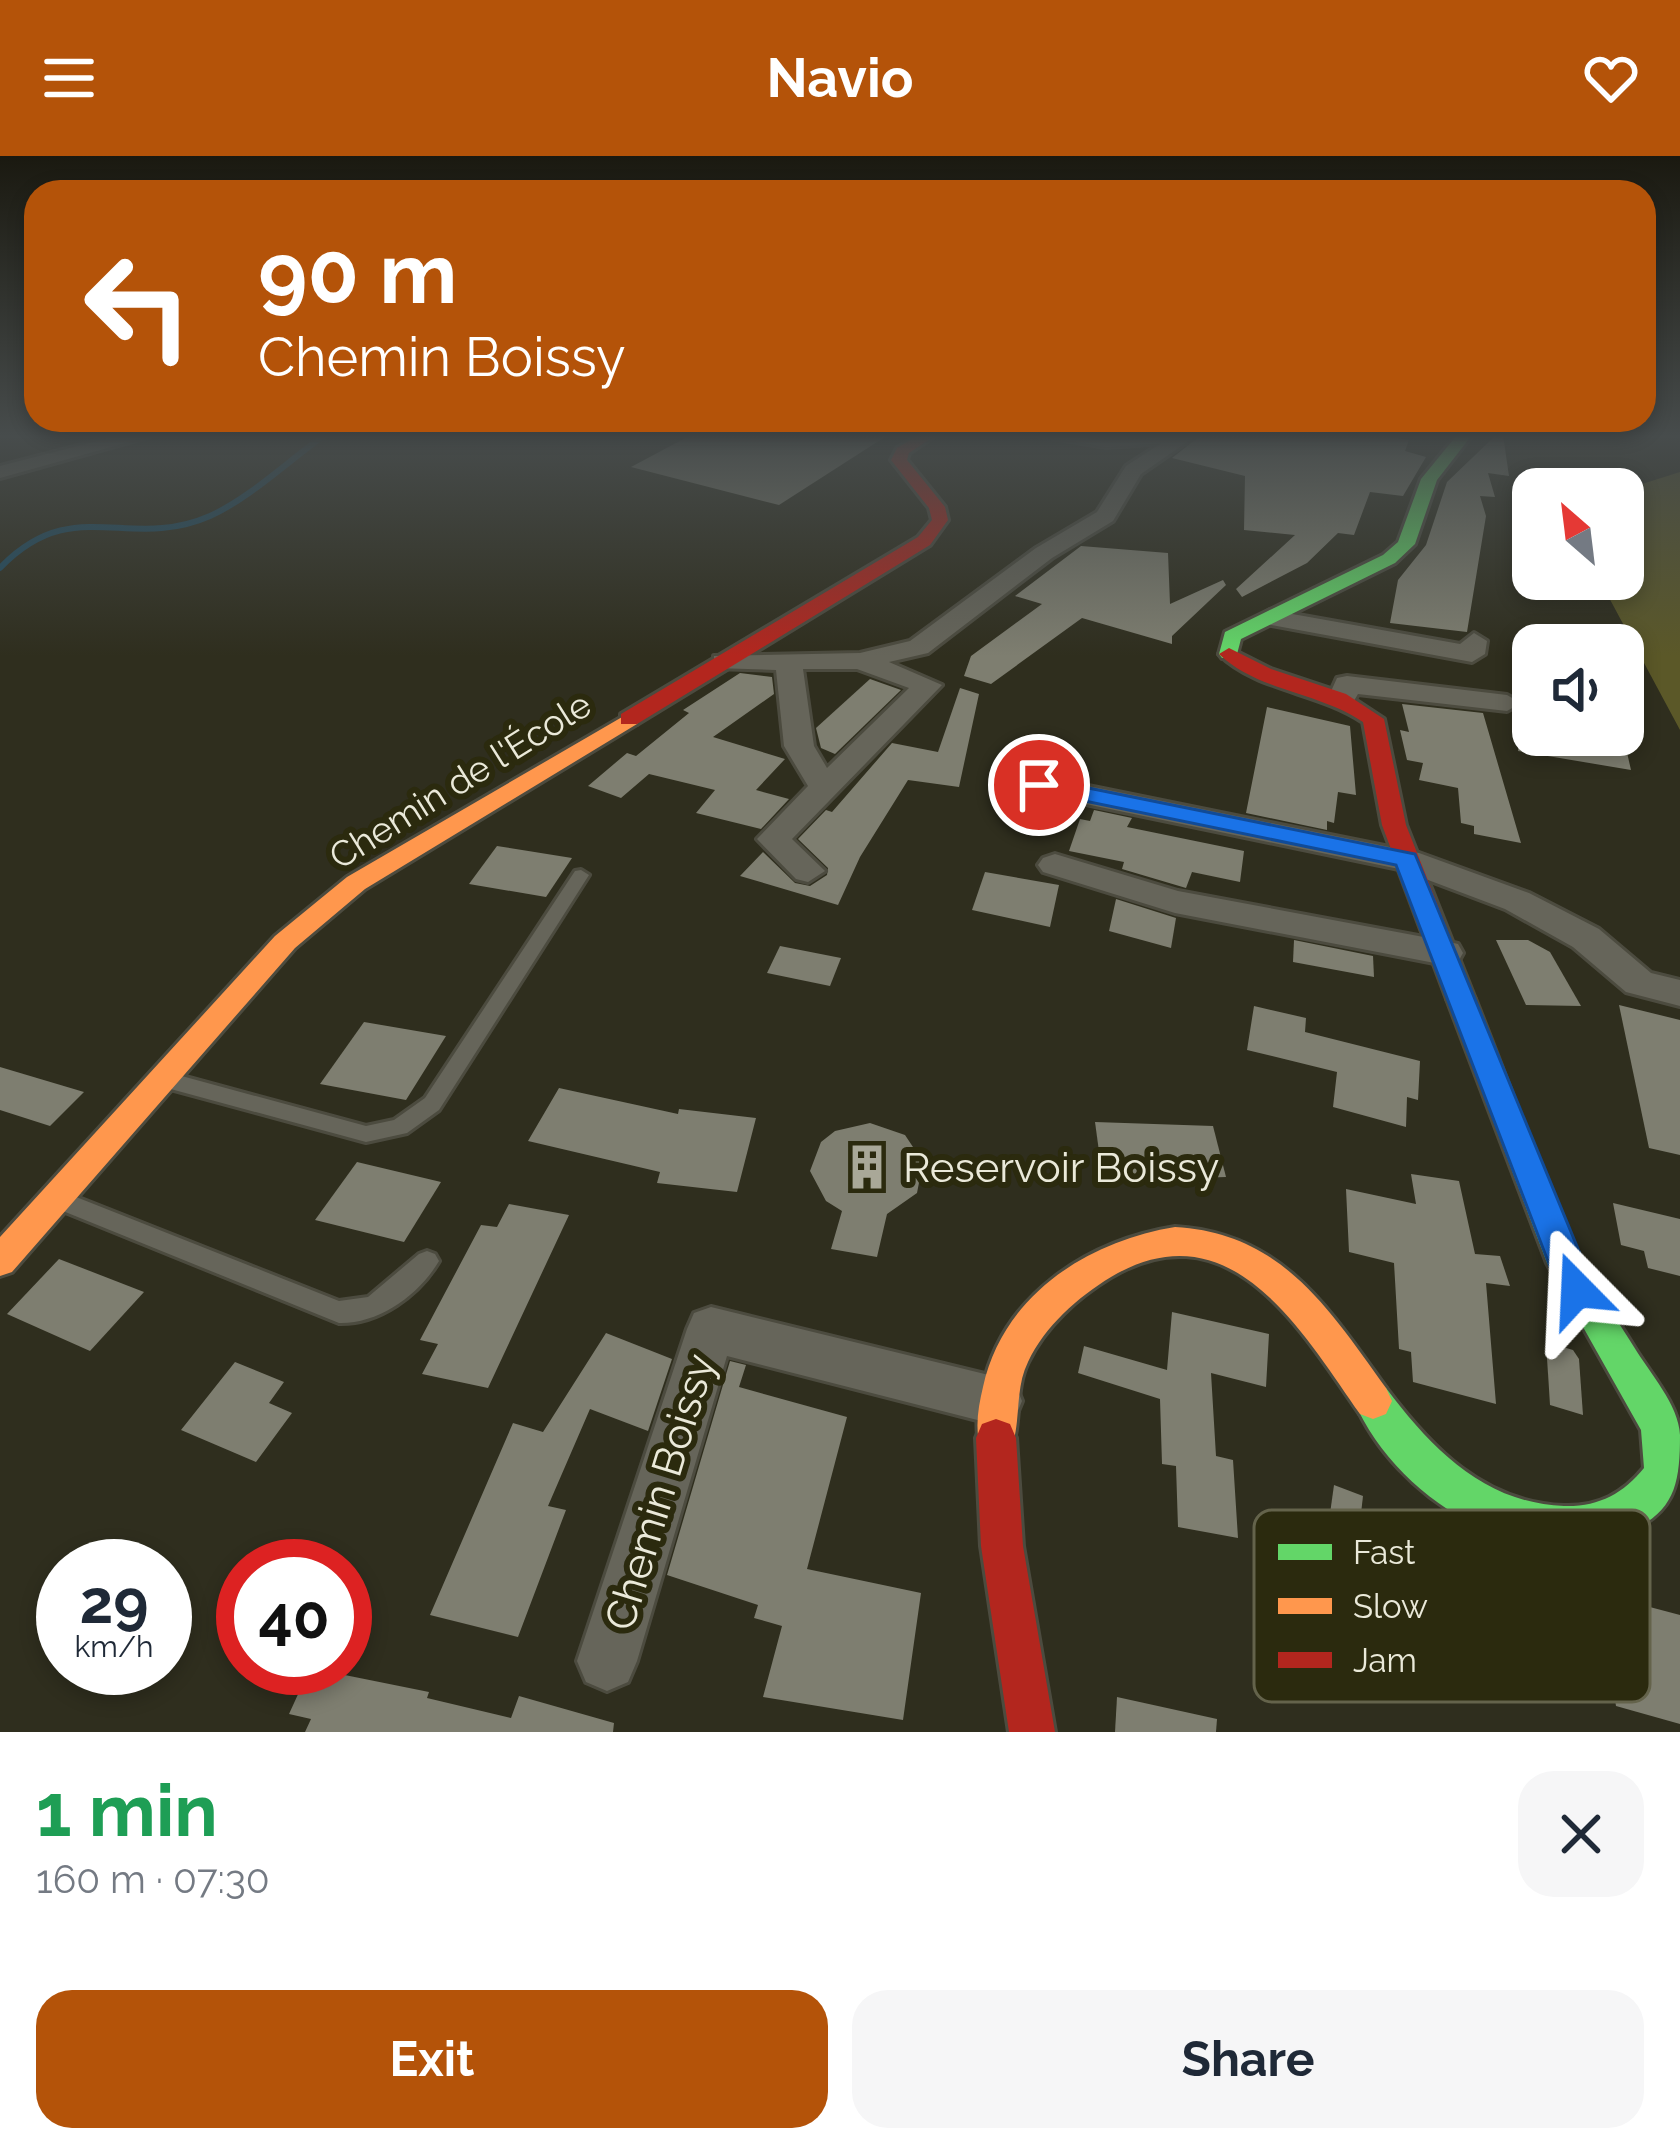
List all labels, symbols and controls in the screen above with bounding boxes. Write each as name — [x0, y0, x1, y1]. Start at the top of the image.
icon: menu — [36, 45, 102, 111]
icon: heart — [1578, 45, 1644, 111]
text: Navio — [766, 46, 914, 110]
text: 90 m — [258, 224, 457, 323]
icon: left — [60, 228, 216, 384]
text: Chemin Boissy — [258, 325, 626, 389]
north arrow — [1512, 468, 1644, 600]
map controls — [1512, 468, 1644, 756]
button: sound — [1512, 624, 1644, 756]
street label: Chemin de l'École — [322, 683, 598, 877]
pin — [988, 734, 1090, 836]
icon: arrive — [1006, 752, 1072, 818]
building icon: Reservoir Boissy — [842, 1142, 892, 1192]
place label: Reservoir Boissy — [903, 1143, 1219, 1192]
position arrow — [1514, 1227, 1640, 1353]
street label: Chemin Boissy — [595, 1348, 725, 1636]
legend — [1254, 1510, 1650, 1702]
text: Fast — [1353, 1533, 1415, 1572]
speed limit sign: 40 — [216, 1539, 372, 1695]
text: 29 — [79, 1567, 149, 1637]
text: Slow — [1353, 1587, 1428, 1626]
text: km/h — [74, 1629, 154, 1664]
text: Jam — [1353, 1641, 1417, 1680]
text: 1 min — [36, 1768, 218, 1853]
button: close — [1518, 1771, 1644, 1897]
text: 160 m · 07:30 — [36, 1856, 270, 1902]
button: Exit — [36, 1990, 828, 2128]
button: Share — [852, 1990, 1644, 2128]

